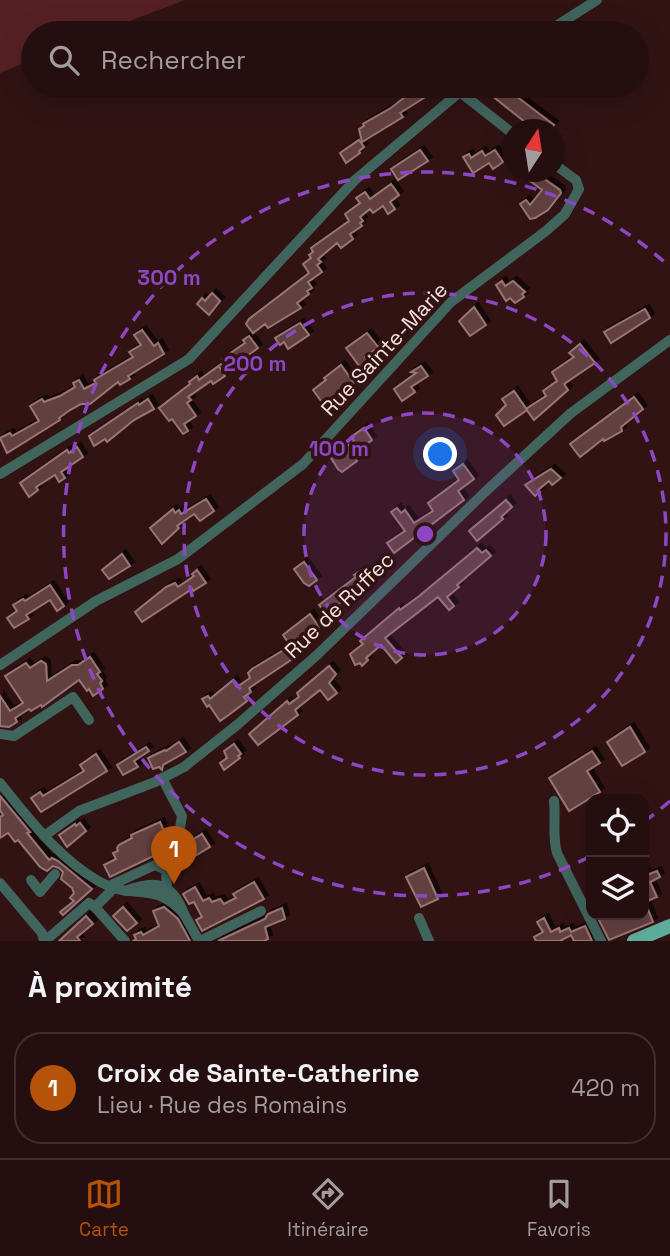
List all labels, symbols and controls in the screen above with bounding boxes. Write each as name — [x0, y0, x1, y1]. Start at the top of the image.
search box — [21, 21, 649, 98]
icon: search — [45, 41, 83, 79]
text: Rechercher — [101, 43, 246, 77]
north arrow — [502, 119, 565, 182]
text: 300 m — [137, 264, 201, 291]
street label: Rue Sainte-Marie — [315, 276, 453, 422]
text: 200 m — [224, 350, 286, 377]
text: 100 m — [309, 435, 369, 462]
your location — [423, 437, 457, 471]
centre of rings — [413, 522, 437, 546]
street label: Rue de Ruffec — [279, 546, 399, 664]
map controls — [586, 794, 649, 920]
button: locate — [586, 794, 649, 857]
pin: 1 — [151, 826, 197, 884]
button: layers — [586, 857, 649, 920]
text: À proximité — [28, 967, 192, 1006]
text: Croix de Sainte-Catherine — [97, 1056, 420, 1090]
text: 1 — [48, 1073, 58, 1103]
text: 420 m — [571, 1073, 640, 1103]
text: Lieu · Rue des Romains — [97, 1090, 347, 1120]
tab: Carte — [79, 1175, 129, 1242]
tab: Itinéraire — [287, 1175, 369, 1242]
tab: Favoris — [527, 1175, 591, 1242]

